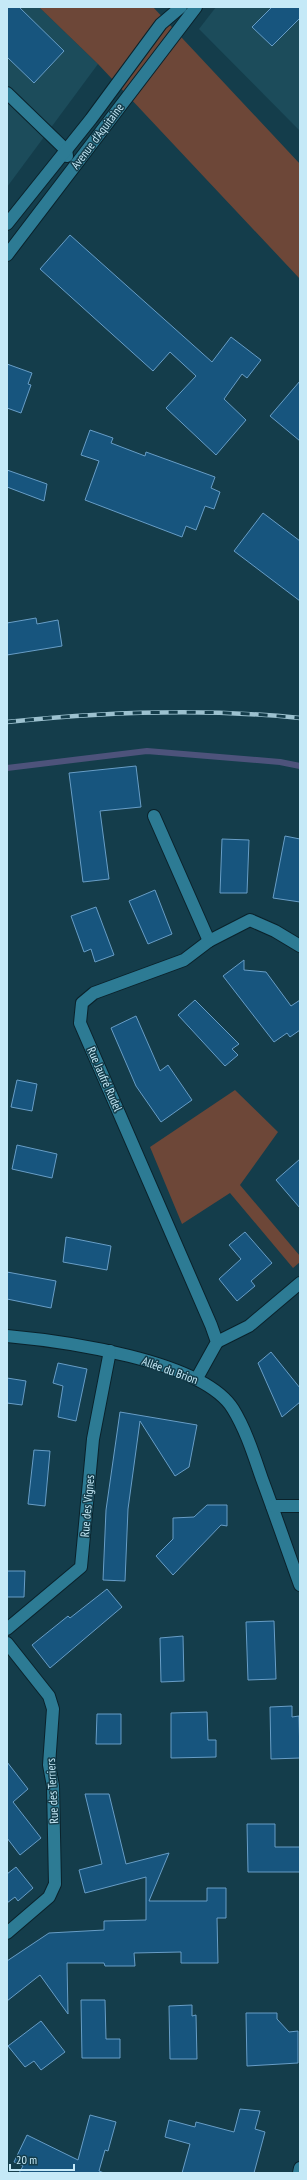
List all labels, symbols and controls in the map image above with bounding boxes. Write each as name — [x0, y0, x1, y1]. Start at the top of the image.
street label: Avenue d'Aquitaine — [67, 100, 127, 172]
street label: Rue Jaufré Rudel — [84, 1044, 126, 1114]
street label: Allée du Brion — [140, 1353, 200, 1387]
street label: Rue des Vignes — [77, 1474, 97, 1538]
street label: Rue des Terriers — [43, 1758, 61, 1824]
scale bar — [10, 2146, 74, 2172]
text: 20 m — [16, 2152, 37, 2167]

